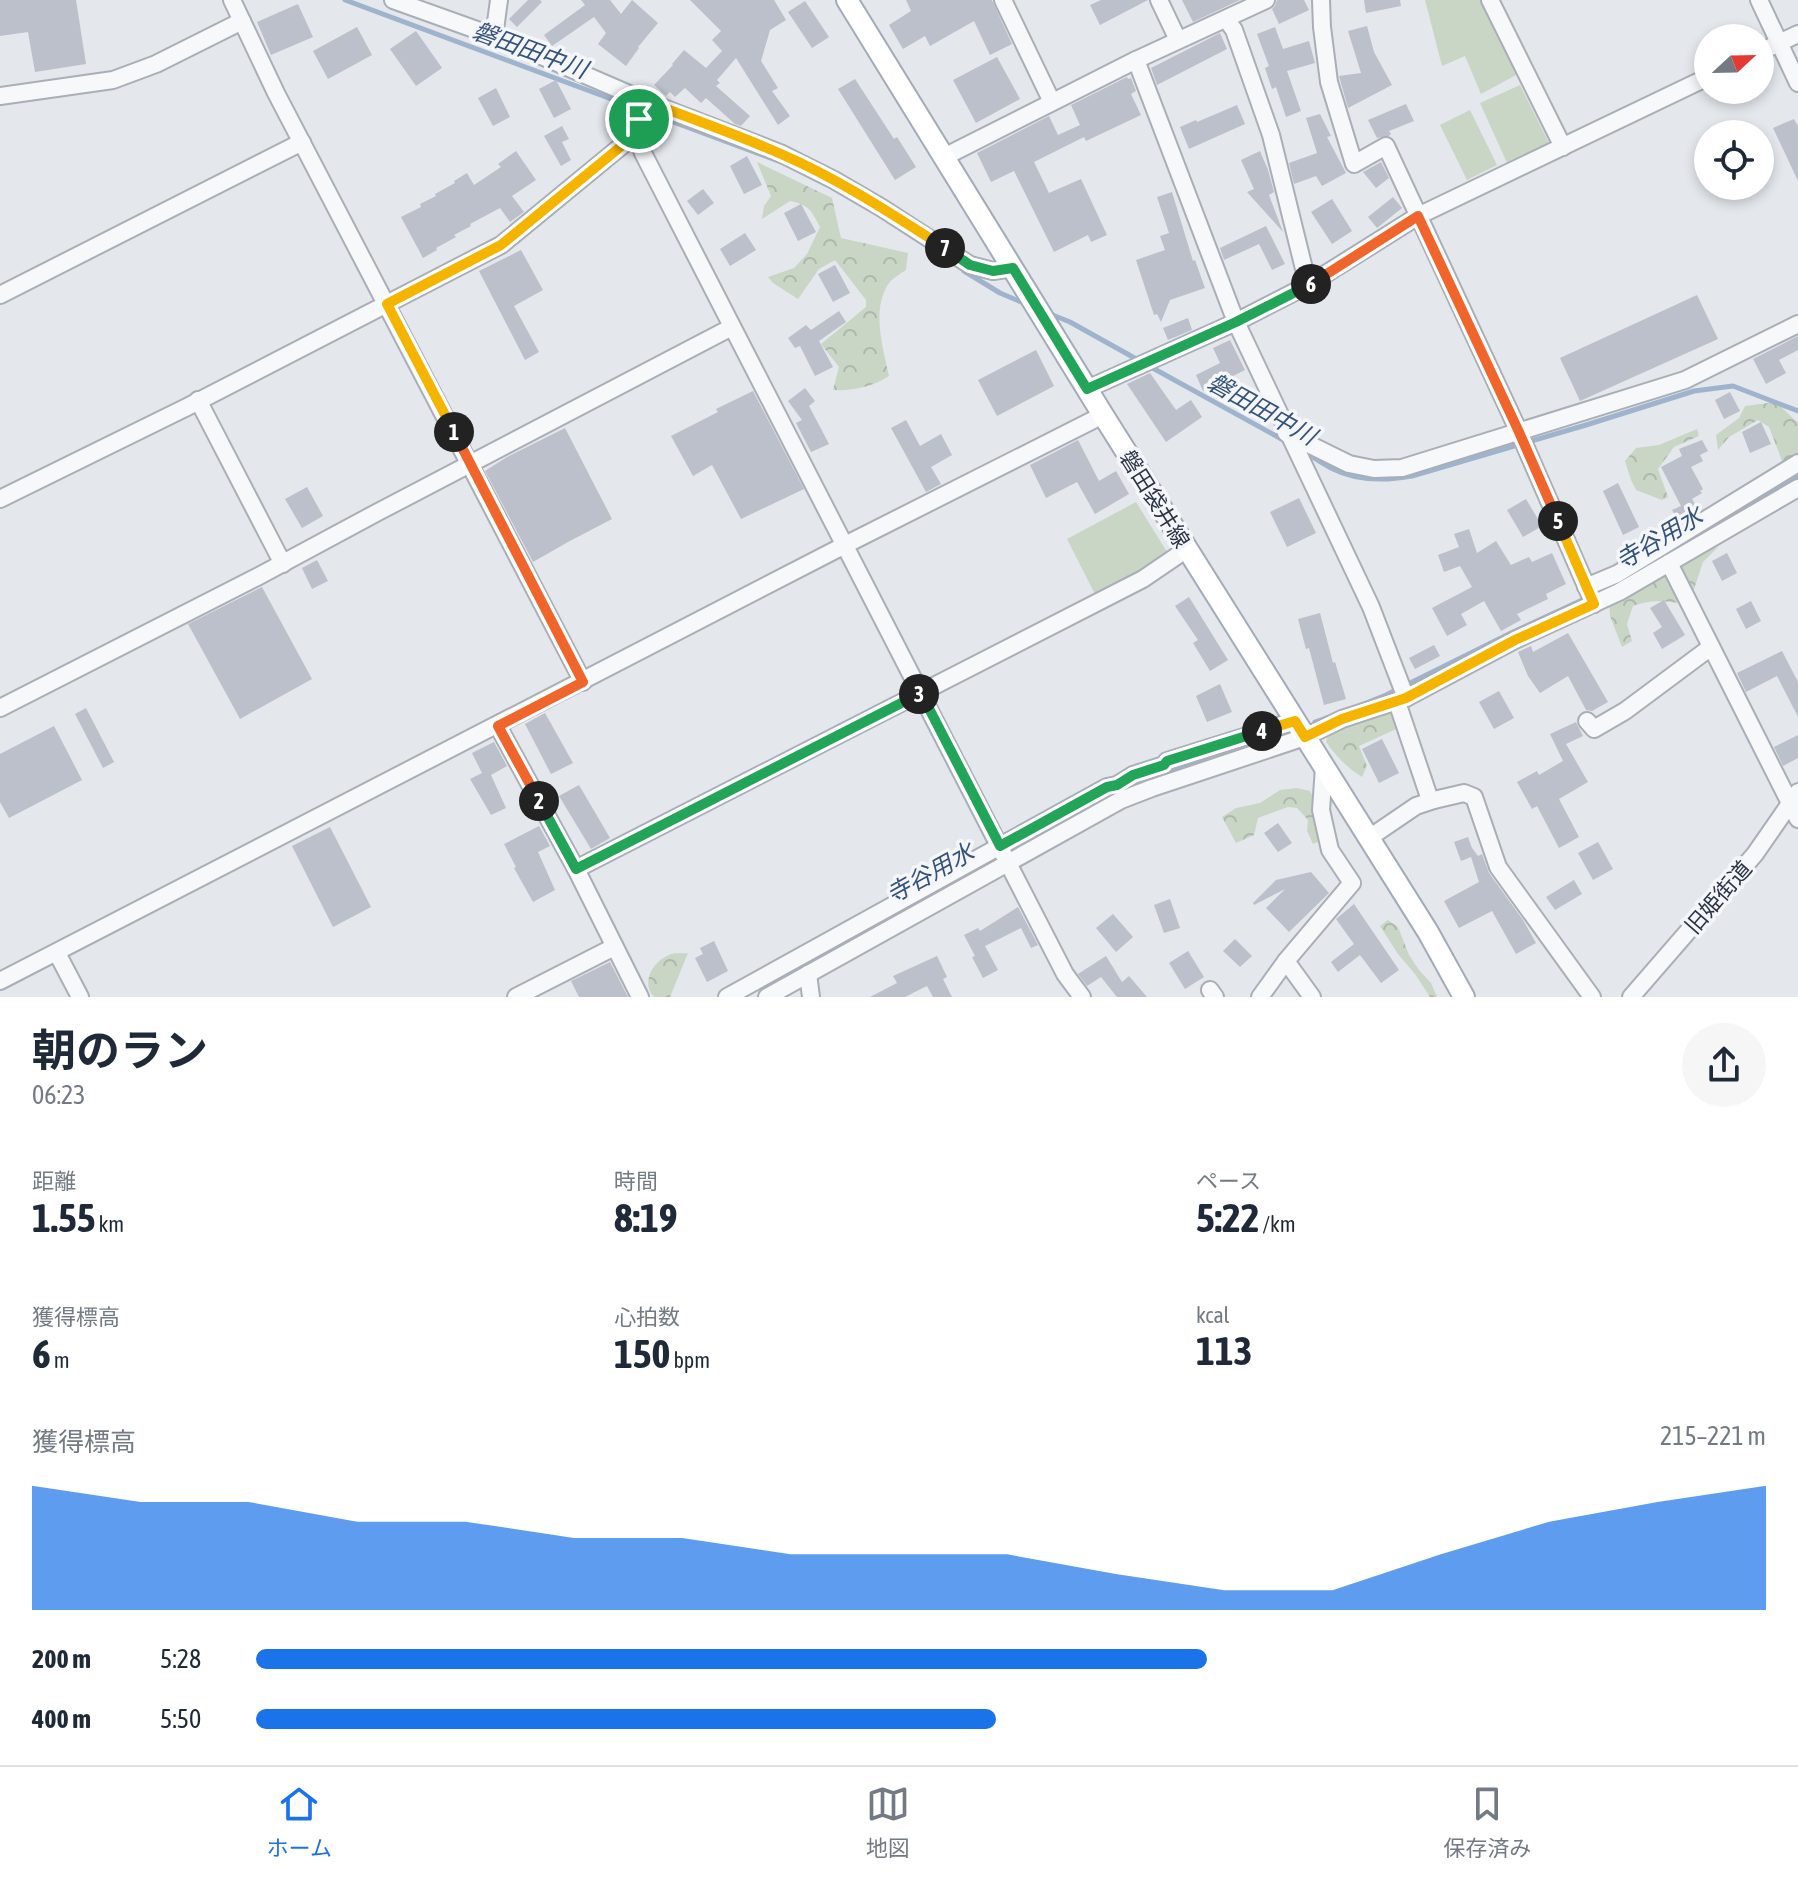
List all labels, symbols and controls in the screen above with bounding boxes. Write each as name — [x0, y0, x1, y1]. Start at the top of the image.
water label: 磐田田中川 — [469, 17, 594, 84]
north arrow — [1694, 24, 1774, 104]
map controls — [1694, 24, 1774, 200]
pin — [605, 85, 673, 153]
icon: arrive — [617, 97, 661, 141]
button: locate — [1694, 120, 1774, 200]
pin: 7 — [925, 228, 965, 268]
text: 7 — [940, 235, 950, 261]
pin: 6 — [1291, 264, 1331, 304]
text: 6 — [1306, 271, 1316, 297]
water label: 磐田田中川 — [1203, 368, 1324, 451]
pin: 1 — [434, 412, 474, 452]
text: 1 — [449, 419, 459, 445]
street label: 磐田袋井線 — [1115, 445, 1195, 553]
water label: 寺谷用水 — [1611, 500, 1710, 574]
pin: 5 — [1538, 501, 1578, 541]
text: 5 — [1553, 508, 1563, 534]
pin: 3 — [899, 674, 939, 714]
text: 3 — [914, 681, 924, 707]
pin: 4 — [1242, 711, 1282, 751]
text: 4 — [1257, 718, 1267, 744]
pin: 2 — [519, 781, 559, 821]
text: 2 — [534, 788, 544, 814]
water label: 寺谷用水 — [881, 836, 981, 908]
street label: 旧姫街道 — [1679, 855, 1757, 939]
button: share — [1682, 1023, 1766, 1107]
text: 朝のラン — [32, 1025, 208, 1075]
text: 06:23 — [32, 1080, 86, 1110]
text: 距離 — [32, 1168, 76, 1194]
text: 時間 — [614, 1168, 658, 1194]
text: ペース — [1196, 1168, 1261, 1194]
text: 1.55 — [32, 1195, 96, 1240]
text: 8:19 — [614, 1195, 678, 1240]
text: 5:22 — [1196, 1195, 1260, 1240]
text: km — [96, 1211, 124, 1237]
text: /km — [1260, 1211, 1296, 1237]
text: kcal — [1196, 1302, 1229, 1328]
text: 獲得標高 — [32, 1304, 120, 1330]
text: 心拍数 — [614, 1304, 680, 1330]
text: 113 — [1196, 1328, 1252, 1373]
text: 6 — [32, 1331, 51, 1376]
text: 150 — [614, 1331, 670, 1376]
text: m — [51, 1347, 70, 1373]
text: bpm — [670, 1347, 710, 1373]
text: 215–221 m — [1660, 1421, 1766, 1451]
text: 獲得標高 — [32, 1427, 136, 1457]
text: 200 m — [32, 1644, 91, 1674]
text: 5:28 — [160, 1644, 201, 1674]
text: 400 m — [32, 1704, 91, 1734]
text: 5:50 — [160, 1704, 201, 1734]
tab: ホーム — [267, 1782, 332, 1862]
tab: 地図 — [866, 1782, 910, 1862]
tab: 保存済み — [1443, 1782, 1531, 1862]

